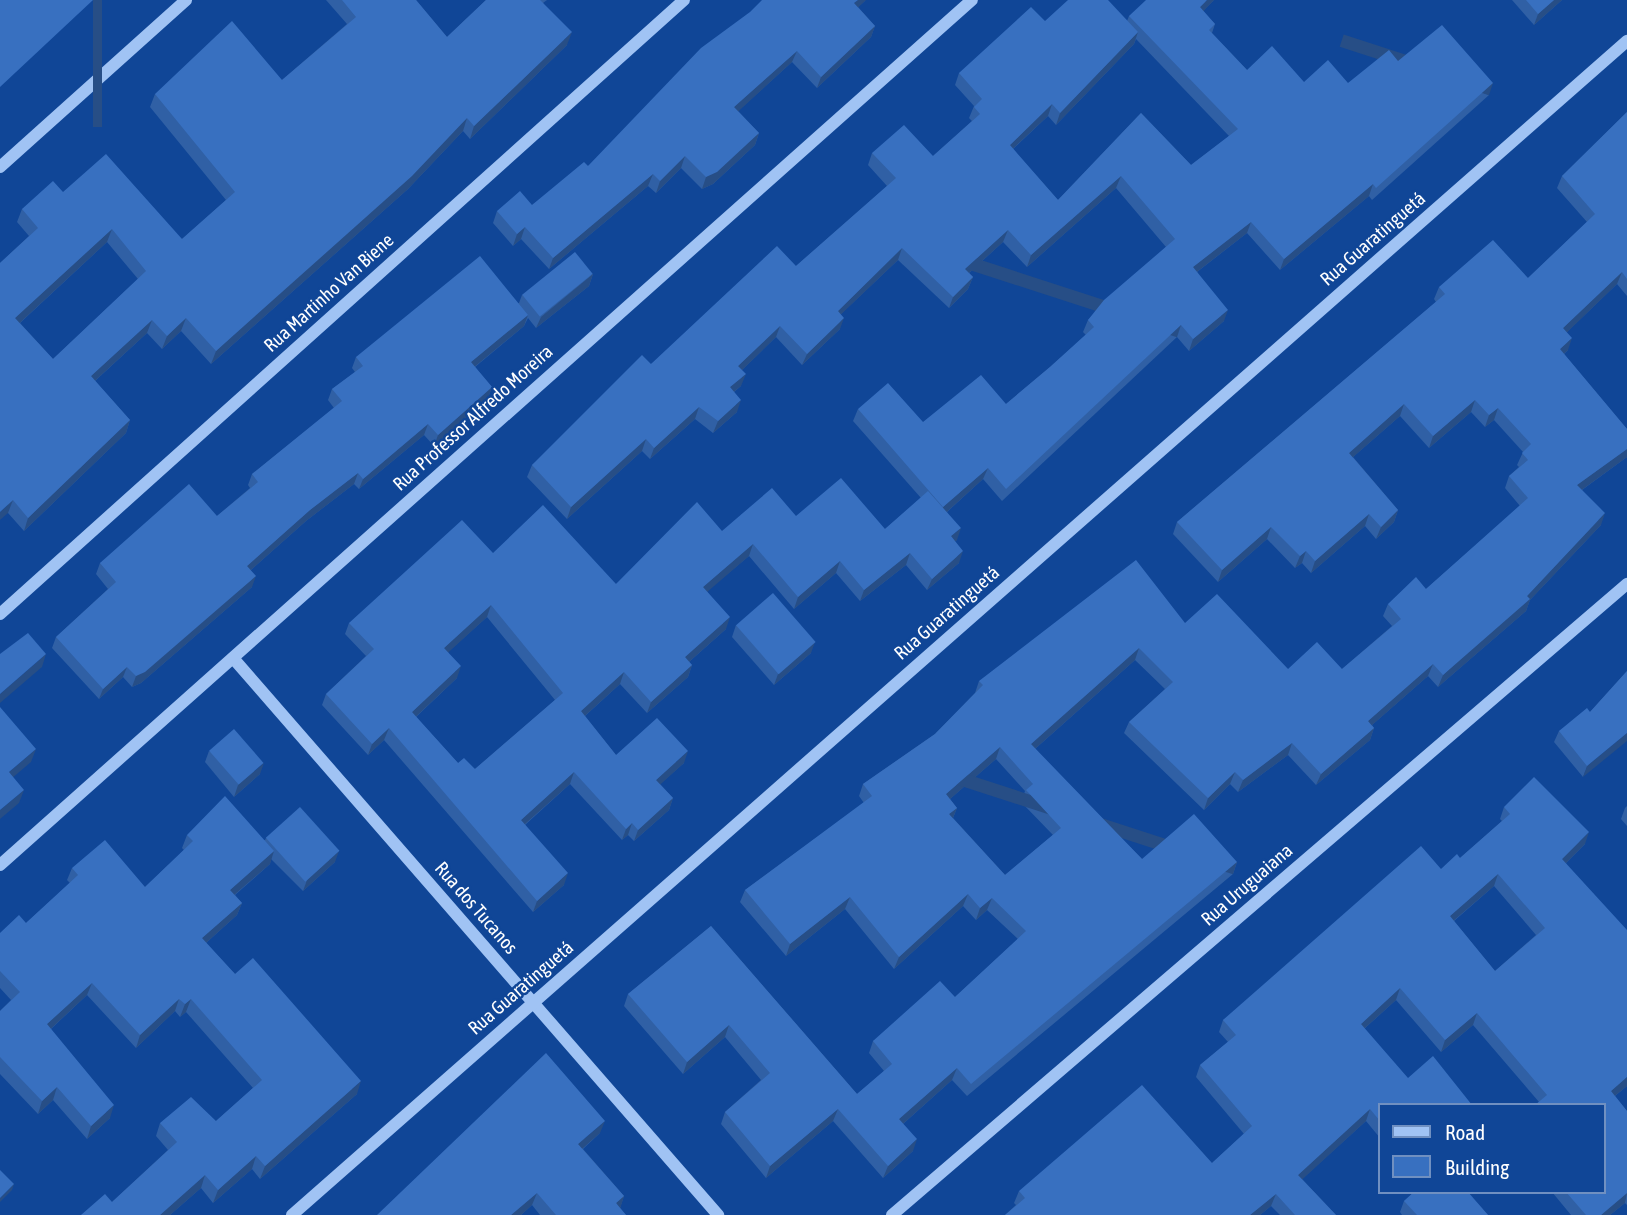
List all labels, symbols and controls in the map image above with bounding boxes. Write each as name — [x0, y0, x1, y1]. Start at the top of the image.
street label: Rua Guaratinguetá — [1316, 187, 1430, 291]
street label: Rua Martinho Van Biene — [260, 229, 398, 357]
street label: Rua Professor Alfredo Moreira — [388, 340, 558, 496]
street label: Rua Guaratinguetá — [890, 561, 1004, 665]
street label: Rua Uruguaiana — [1197, 839, 1297, 931]
street label: Rua dos Tucanos — [430, 857, 522, 959]
street label: Rua Guaratinguetá — [464, 936, 578, 1040]
legend — [1378, 1103, 1606, 1194]
text: Road — [1445, 1120, 1485, 1144]
text: Building — [1445, 1155, 1509, 1179]

